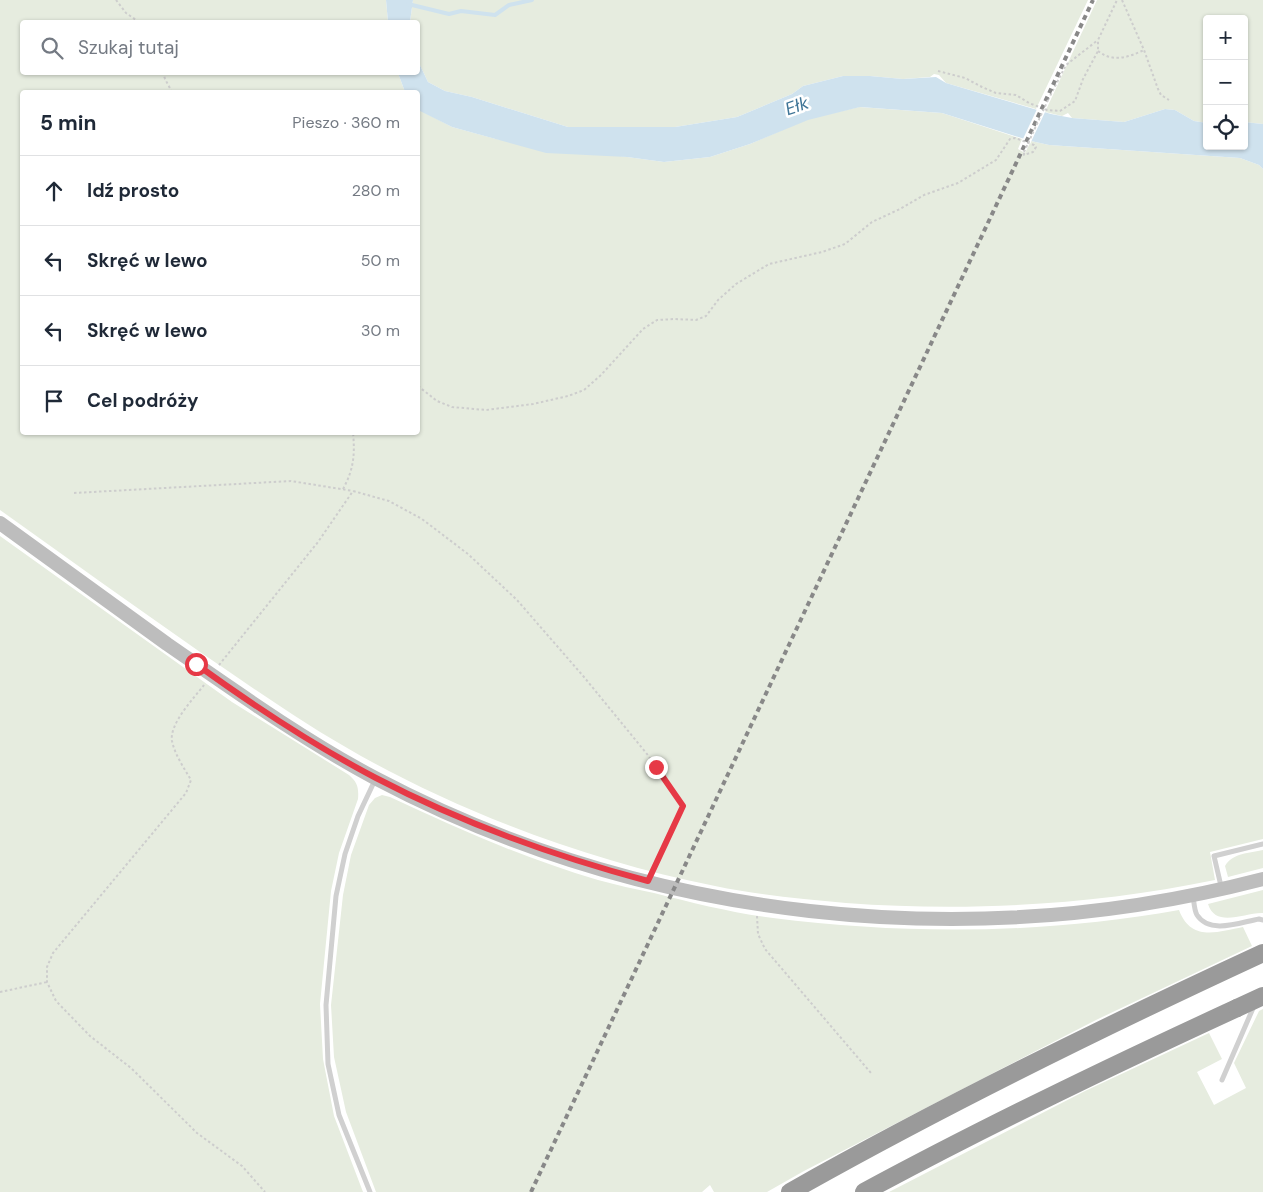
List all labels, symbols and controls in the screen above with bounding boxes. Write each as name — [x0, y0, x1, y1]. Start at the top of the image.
map controls — [1203, 15, 1248, 150]
button: + — [1203, 15, 1248, 60]
search box — [20, 20, 420, 75]
icon: search — [38, 34, 66, 62]
text: Szukaj tutaj — [78, 35, 179, 60]
button: − — [1203, 60, 1248, 105]
water label: Ełk — [782, 91, 813, 121]
button: locate — [1203, 105, 1248, 150]
text: 5 min — [40, 109, 96, 137]
text: Pieszo · 360 m — [292, 112, 400, 133]
icon: ahead — [40, 177, 68, 205]
text: Idź prosto — [87, 178, 179, 203]
text: 280 m — [352, 180, 400, 201]
icon: left — [40, 247, 68, 275]
text: Skręć w lewo — [87, 248, 208, 273]
text: 50 m — [361, 250, 400, 271]
icon: left — [40, 317, 68, 345]
text: Skręć w lewo — [87, 318, 208, 343]
text: 30 m — [361, 320, 400, 341]
icon: arrive — [40, 387, 68, 415]
text: Cel podróży — [87, 388, 198, 413]
route start — [185, 653, 208, 676]
route end — [645, 756, 668, 779]

